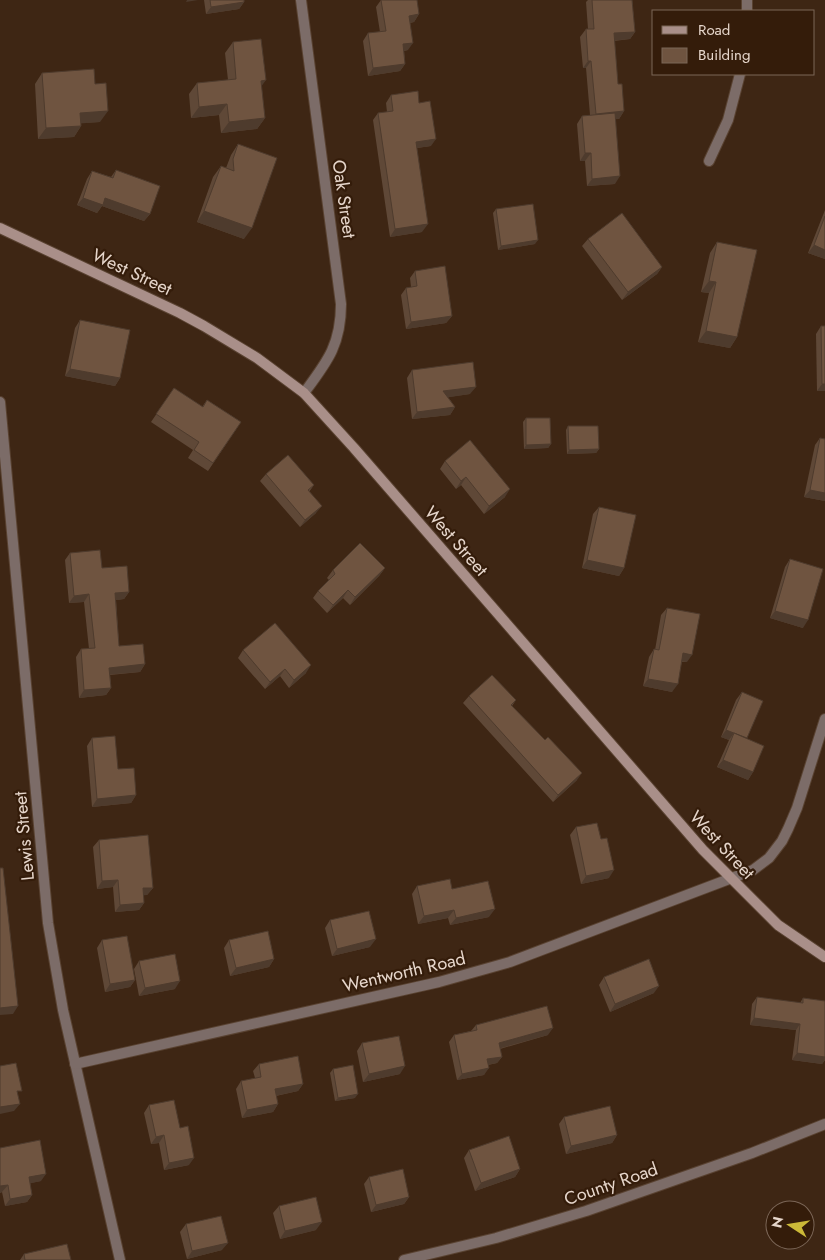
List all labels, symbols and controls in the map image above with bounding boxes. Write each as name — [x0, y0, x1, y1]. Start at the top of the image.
legend — [652, 10, 815, 75]
text: Road — [698, 19, 730, 41]
text: Building — [698, 44, 750, 66]
street label: Oak Street — [326, 158, 362, 241]
street label: West Street — [88, 242, 177, 302]
street label: West Street — [418, 500, 494, 582]
street label: Lewis Street — [7, 790, 41, 882]
street label: West Street — [683, 805, 761, 886]
street label: Wentworth Road — [340, 945, 468, 999]
street label: County Road — [561, 1156, 661, 1212]
north arrow — [765, 1200, 815, 1250]
text: N — [766, 1215, 788, 1230]

